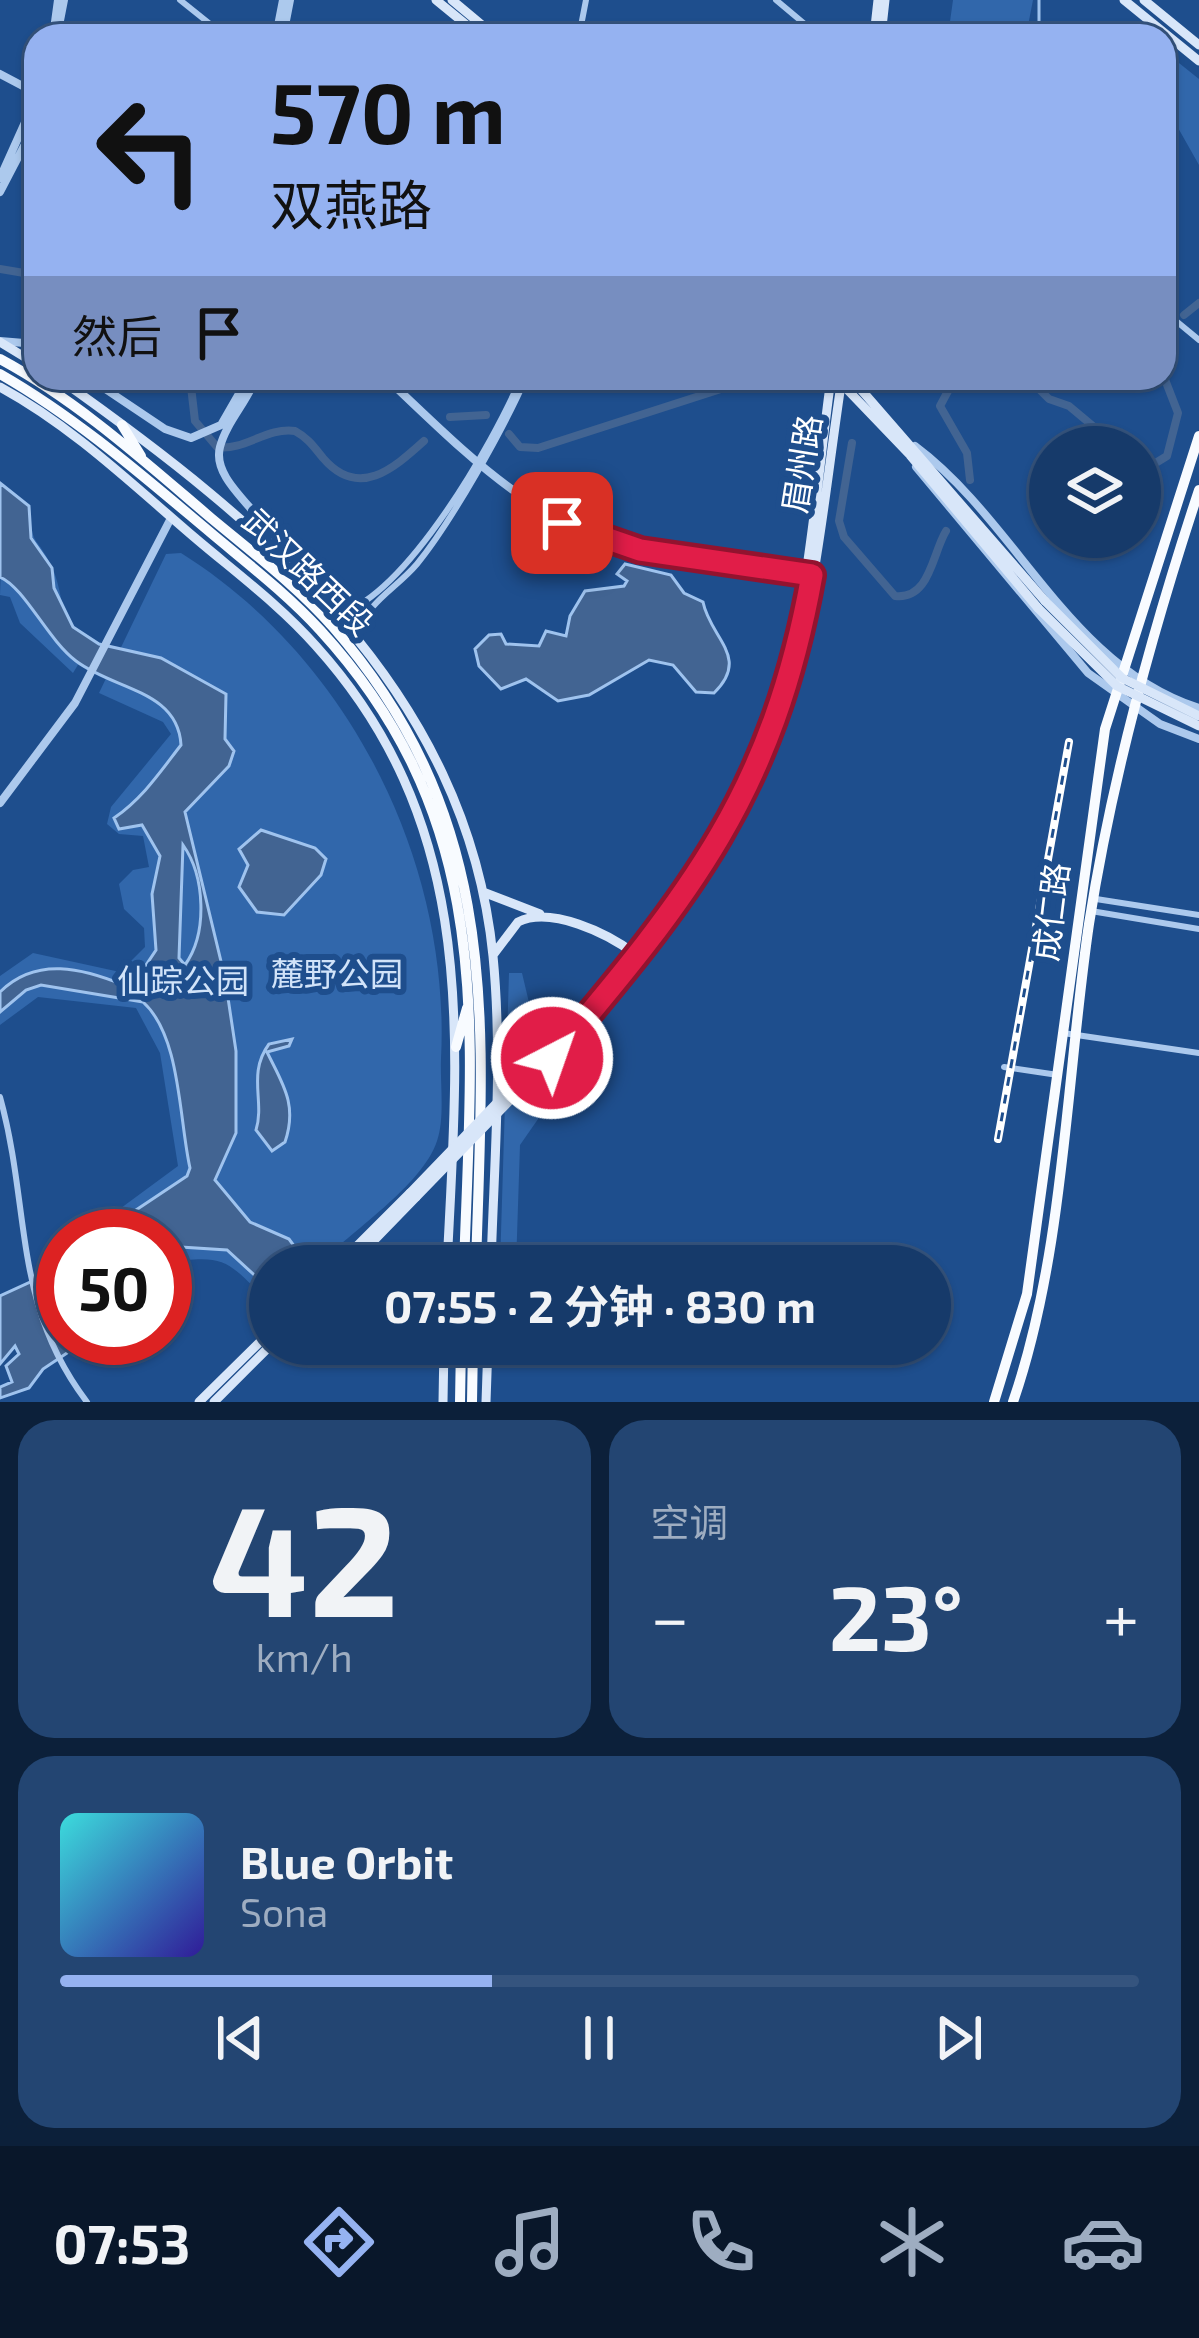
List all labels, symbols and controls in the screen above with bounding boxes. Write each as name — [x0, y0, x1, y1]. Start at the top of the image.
text: 570 m — [270, 60, 506, 161]
icon: left — [72, 72, 228, 228]
text: 双燕路 — [270, 171, 432, 236]
icon: arrive — [186, 300, 252, 366]
text: 然后 — [72, 308, 162, 362]
street label: 眉州路 — [774, 412, 829, 516]
map controls — [1029, 426, 1161, 558]
button: layers — [1029, 426, 1161, 558]
pin — [511, 472, 613, 574]
icon: arrive — [529, 490, 595, 556]
street label: 武汉路西段 — [235, 500, 382, 643]
street label: 成仁路 — [1024, 860, 1076, 963]
park label: 麓野公园 — [271, 953, 403, 993]
park label: 仙踪公园 — [117, 960, 249, 1000]
position arrow — [489, 995, 615, 1121]
speed limit sign: 50 — [36, 1209, 192, 1365]
text: 07:55 · 2 分钟 · 830 m — [384, 1278, 816, 1332]
text: 42 — [209, 1461, 399, 1648]
text: 空调 — [651, 1498, 729, 1545]
text: 23° — [829, 1561, 963, 1669]
text: − — [651, 1576, 689, 1655]
text: + — [1103, 1576, 1139, 1655]
text: km/h — [256, 1633, 353, 1680]
text: Blue Orbit — [240, 1834, 453, 1888]
text: Sona — [240, 1888, 328, 1935]
icon: previous — [207, 2005, 273, 2071]
icon: pause — [566, 2005, 632, 2071]
icon: next — [926, 2005, 992, 2071]
icon: directions — [297, 2200, 381, 2284]
icon: music — [488, 2200, 572, 2284]
icon: phone — [679, 2200, 763, 2284]
icon: climate — [870, 2200, 954, 2284]
icon: car — [1061, 2200, 1145, 2284]
text: 07:53 — [54, 2210, 190, 2275]

